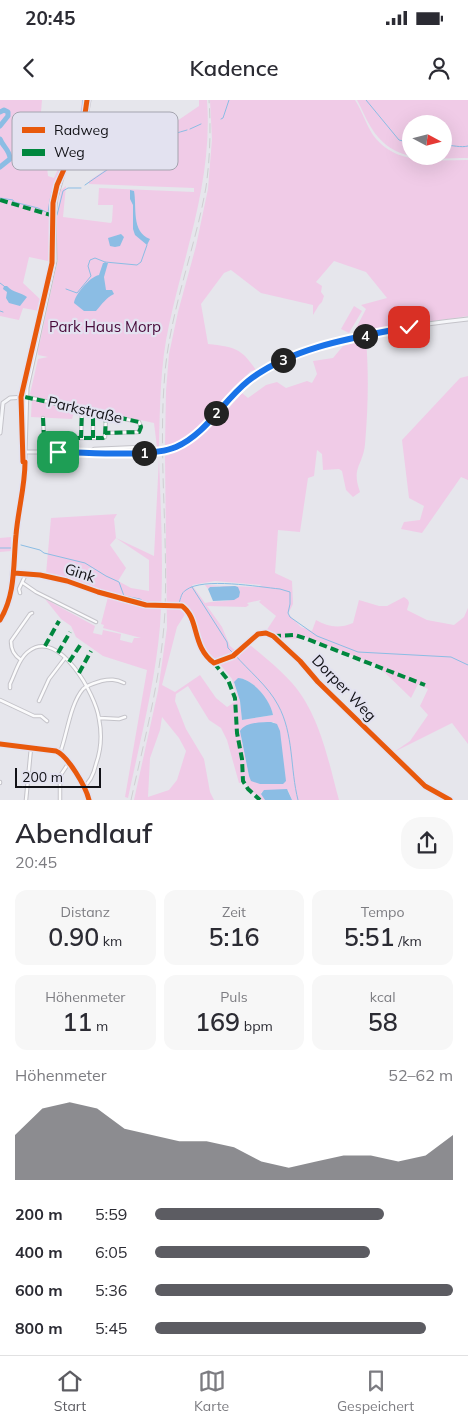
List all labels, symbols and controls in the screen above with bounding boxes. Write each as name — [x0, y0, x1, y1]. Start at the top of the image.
text: 20:45 — [25, 6, 75, 30]
icon: back — [15, 54, 43, 82]
text: Kadence — [190, 54, 278, 82]
icon: person — [425, 54, 453, 82]
legend — [12, 112, 178, 170]
north arrow — [402, 115, 452, 165]
map controls — [402, 115, 452, 165]
text: Radweg — [54, 121, 109, 139]
text: Weg — [54, 143, 85, 161]
pin — [388, 306, 430, 348]
icon: check — [395, 313, 423, 341]
park label: Park Haus Morp — [49, 317, 161, 336]
pin: 4 — [352, 324, 378, 348]
text: 4 — [361, 327, 370, 345]
pin: 3 — [270, 348, 296, 372]
text: 3 — [279, 351, 288, 369]
street label: Parkstraße — [46, 392, 124, 427]
pin: 2 — [204, 400, 228, 426]
text: 2 — [212, 404, 221, 422]
pin — [37, 431, 79, 473]
icon: arrive — [44, 438, 72, 466]
pin: 1 — [132, 440, 156, 466]
text: 1 — [140, 444, 149, 462]
street label: Gink — [62, 559, 98, 586]
street label: Dorper Weg — [308, 651, 381, 725]
scale bar — [15, 765, 101, 788]
text: 200 m — [22, 768, 63, 786]
text: Abendlauf — [15, 815, 152, 850]
button: share — [401, 817, 453, 869]
text: 20:45 — [15, 852, 57, 872]
text: Distanz — [61, 903, 110, 921]
text: Zeit — [222, 903, 246, 921]
text: Tempo — [361, 903, 405, 921]
text: 0.90 — [48, 921, 99, 952]
text: 5:16 — [209, 921, 259, 952]
text: 5:51 — [344, 921, 395, 952]
text: km — [99, 932, 122, 950]
text: /km — [395, 932, 422, 950]
text: Höhenmeter — [45, 988, 125, 1006]
text: Puls — [220, 988, 248, 1006]
text: kcal — [370, 988, 395, 1006]
text: 11 — [62, 1006, 92, 1037]
text: 169 — [195, 1006, 240, 1037]
text: 58 — [368, 1006, 398, 1037]
text: m — [92, 1017, 108, 1035]
text: bpm — [240, 1017, 273, 1035]
text: Höhenmeter — [15, 1065, 107, 1085]
text: 52–62 m — [388, 1065, 453, 1085]
text: 200 m — [15, 1204, 63, 1224]
text: 5:59 — [95, 1204, 127, 1224]
text: 400 m — [15, 1242, 63, 1262]
text: 6:05 — [95, 1242, 127, 1262]
text: 600 m — [15, 1280, 63, 1300]
text: 5:36 — [95, 1280, 127, 1300]
text: 800 m — [15, 1318, 63, 1338]
text: 5:45 — [95, 1318, 127, 1338]
tab: Start — [54, 1367, 86, 1415]
tab: Karte — [194, 1367, 229, 1415]
tab: Gespeichert — [337, 1367, 414, 1415]

